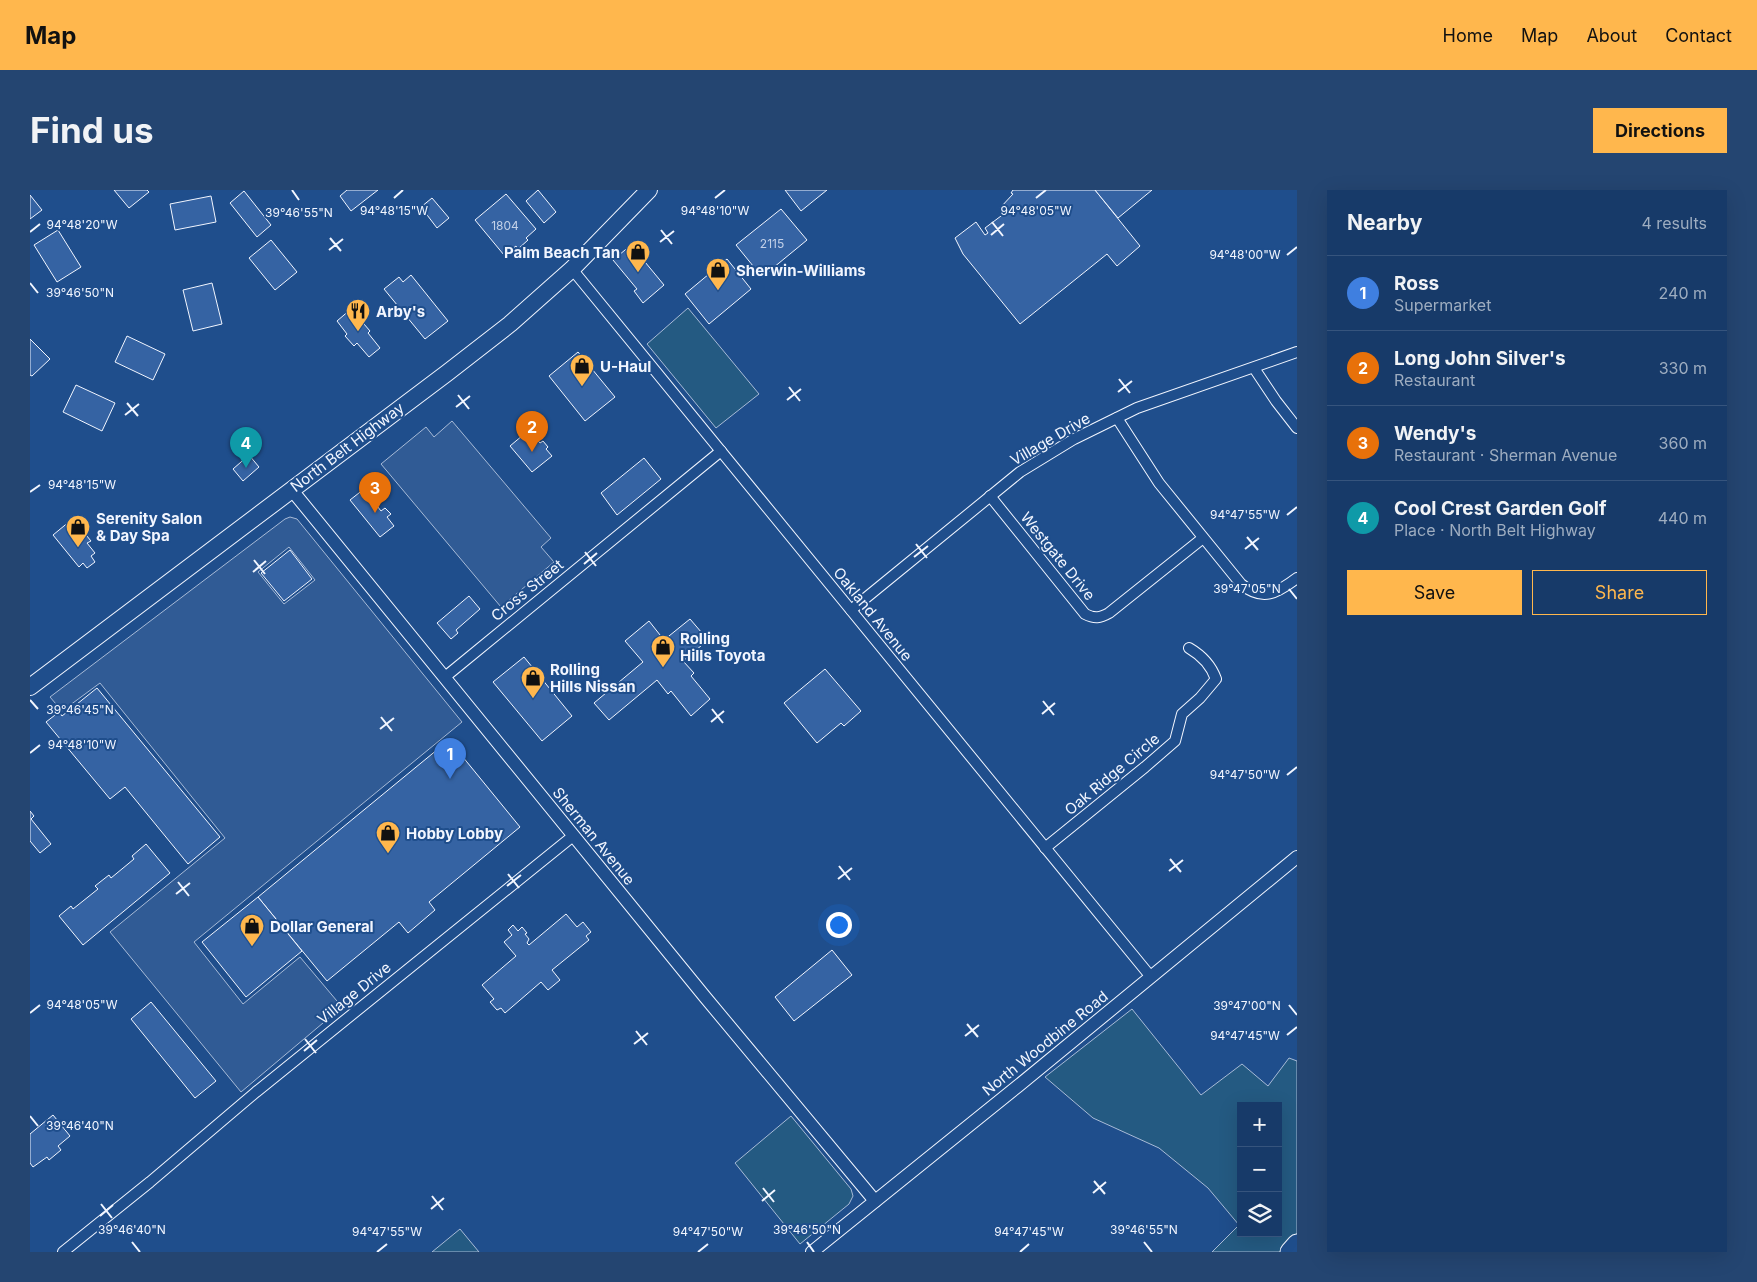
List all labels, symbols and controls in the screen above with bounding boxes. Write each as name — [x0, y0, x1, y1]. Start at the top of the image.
text: Map — [25, 21, 76, 50]
text: Home — [1443, 25, 1493, 46]
text: Map — [1521, 25, 1558, 46]
text: About — [1586, 25, 1637, 46]
text: Contact — [1665, 25, 1732, 46]
button: Directions — [1593, 108, 1727, 153]
text: Find us — [30, 109, 154, 151]
text: 94°48'15"W — [360, 203, 428, 218]
text: 94°48'10"W — [681, 203, 749, 218]
text: 94°48'05"W — [1001, 203, 1072, 218]
text: 39°46'55"N — [265, 205, 333, 220]
text: Nearby — [1347, 210, 1422, 235]
text: 4 results — [1642, 213, 1707, 233]
text: 94°48'20"W — [47, 217, 118, 232]
house number: 1804 — [491, 218, 519, 233]
house number: 2115 — [760, 236, 784, 251]
shop icon: Palm Beach Tan — [625, 239, 651, 273]
place label: Palm Beach Tan — [504, 243, 620, 262]
text: 94°48'00"W — [1209, 247, 1281, 262]
shop icon: Sherwin-Williams — [705, 257, 731, 291]
place label: Sherwin-Williams — [736, 261, 866, 280]
text: Ross — [1394, 272, 1439, 295]
text: 1 — [1360, 283, 1366, 303]
text: 240 m — [1659, 283, 1707, 303]
text: 39°46'50"N — [46, 285, 114, 300]
text: Supermarket — [1394, 295, 1491, 315]
restaurant icon: Arby's — [345, 298, 371, 332]
place label: Arby's — [376, 302, 425, 321]
text: Long John Silver's — [1394, 347, 1566, 370]
shop icon: U-Haul — [569, 353, 595, 387]
place label: U-Haul — [600, 357, 651, 376]
text: 2 — [1358, 358, 1368, 378]
text: 330 m — [1659, 358, 1707, 378]
text: Restaurant — [1394, 370, 1475, 390]
street label: North Belt Highway — [286, 398, 408, 496]
street label: Village Drive — [1007, 409, 1093, 469]
pin: 2 — [516, 411, 548, 452]
text: Wendy's — [1394, 422, 1476, 445]
pin: 4 — [230, 427, 262, 468]
text: 3 — [1358, 433, 1368, 453]
text: 360 m — [1659, 433, 1707, 453]
text: Restaurant · Sherman Avenue — [1394, 445, 1617, 465]
pin: 3 — [359, 472, 391, 513]
text: 94°48'15"W — [48, 477, 116, 492]
text: Cool Crest Garden Golf — [1394, 497, 1607, 520]
text: 94°47'55"W — [1210, 507, 1280, 522]
street label: Westgate Drive — [1017, 508, 1099, 604]
text: 4 — [1358, 508, 1368, 528]
text: 440 m — [1658, 508, 1707, 528]
place label: Serenity Salon & Day Spa — [96, 509, 202, 545]
shop icon: Serenity Salon & Day Spa — [65, 514, 91, 548]
text: Place · North Belt Highway — [1394, 520, 1596, 540]
street label: Cross Street — [487, 555, 567, 625]
street label: Oakland Avenue — [829, 563, 917, 665]
button: Save — [1347, 570, 1522, 615]
button: Share — [1532, 570, 1707, 615]
text: 39°47'05"N — [1213, 581, 1281, 596]
place label: Rolling Hills Toyota — [680, 629, 765, 665]
shop icon: Rolling Hills Toyota — [650, 634, 676, 668]
place label: Rolling Hills Nissan — [550, 660, 636, 696]
shop icon: Rolling Hills Nissan — [520, 665, 546, 699]
text: 39°46'45"N — [46, 702, 114, 717]
street label: Oak Ridge Circle — [1061, 729, 1163, 819]
text: 94°48'10"W — [48, 737, 116, 752]
pin: 1 — [434, 738, 466, 779]
text: 94°47'50"W — [1210, 767, 1280, 782]
street label: Sherman Avenue — [549, 783, 639, 889]
shop icon: Hobby Lobby — [375, 820, 401, 854]
place label: Hobby Lobby — [406, 824, 503, 843]
your location — [826, 912, 852, 938]
shop icon: Dollar General — [239, 913, 265, 947]
place label: Dollar General — [270, 917, 374, 936]
street label: Village Drive — [313, 958, 395, 1028]
street label: North Woodbine Road — [978, 986, 1112, 1100]
text: 94°48'05"W — [47, 997, 118, 1012]
text: 39°47'00"N — [1213, 998, 1281, 1013]
text: 94°47'45"W — [1210, 1028, 1280, 1043]
map controls — [1237, 1102, 1282, 1237]
button: + — [1237, 1102, 1282, 1147]
text: 39°46'40"N — [46, 1118, 114, 1133]
button: − — [1237, 1147, 1282, 1192]
button: layers — [1237, 1192, 1282, 1237]
text: 39°46'40"N — [98, 1222, 166, 1237]
text: 39°46'50"N — [773, 1222, 841, 1237]
text: 39°46'55"N — [1110, 1222, 1178, 1237]
text: 94°47'55"W — [352, 1224, 422, 1239]
text: 94°47'50"W — [673, 1224, 743, 1239]
text: 94°47'45"W — [994, 1224, 1064, 1239]

